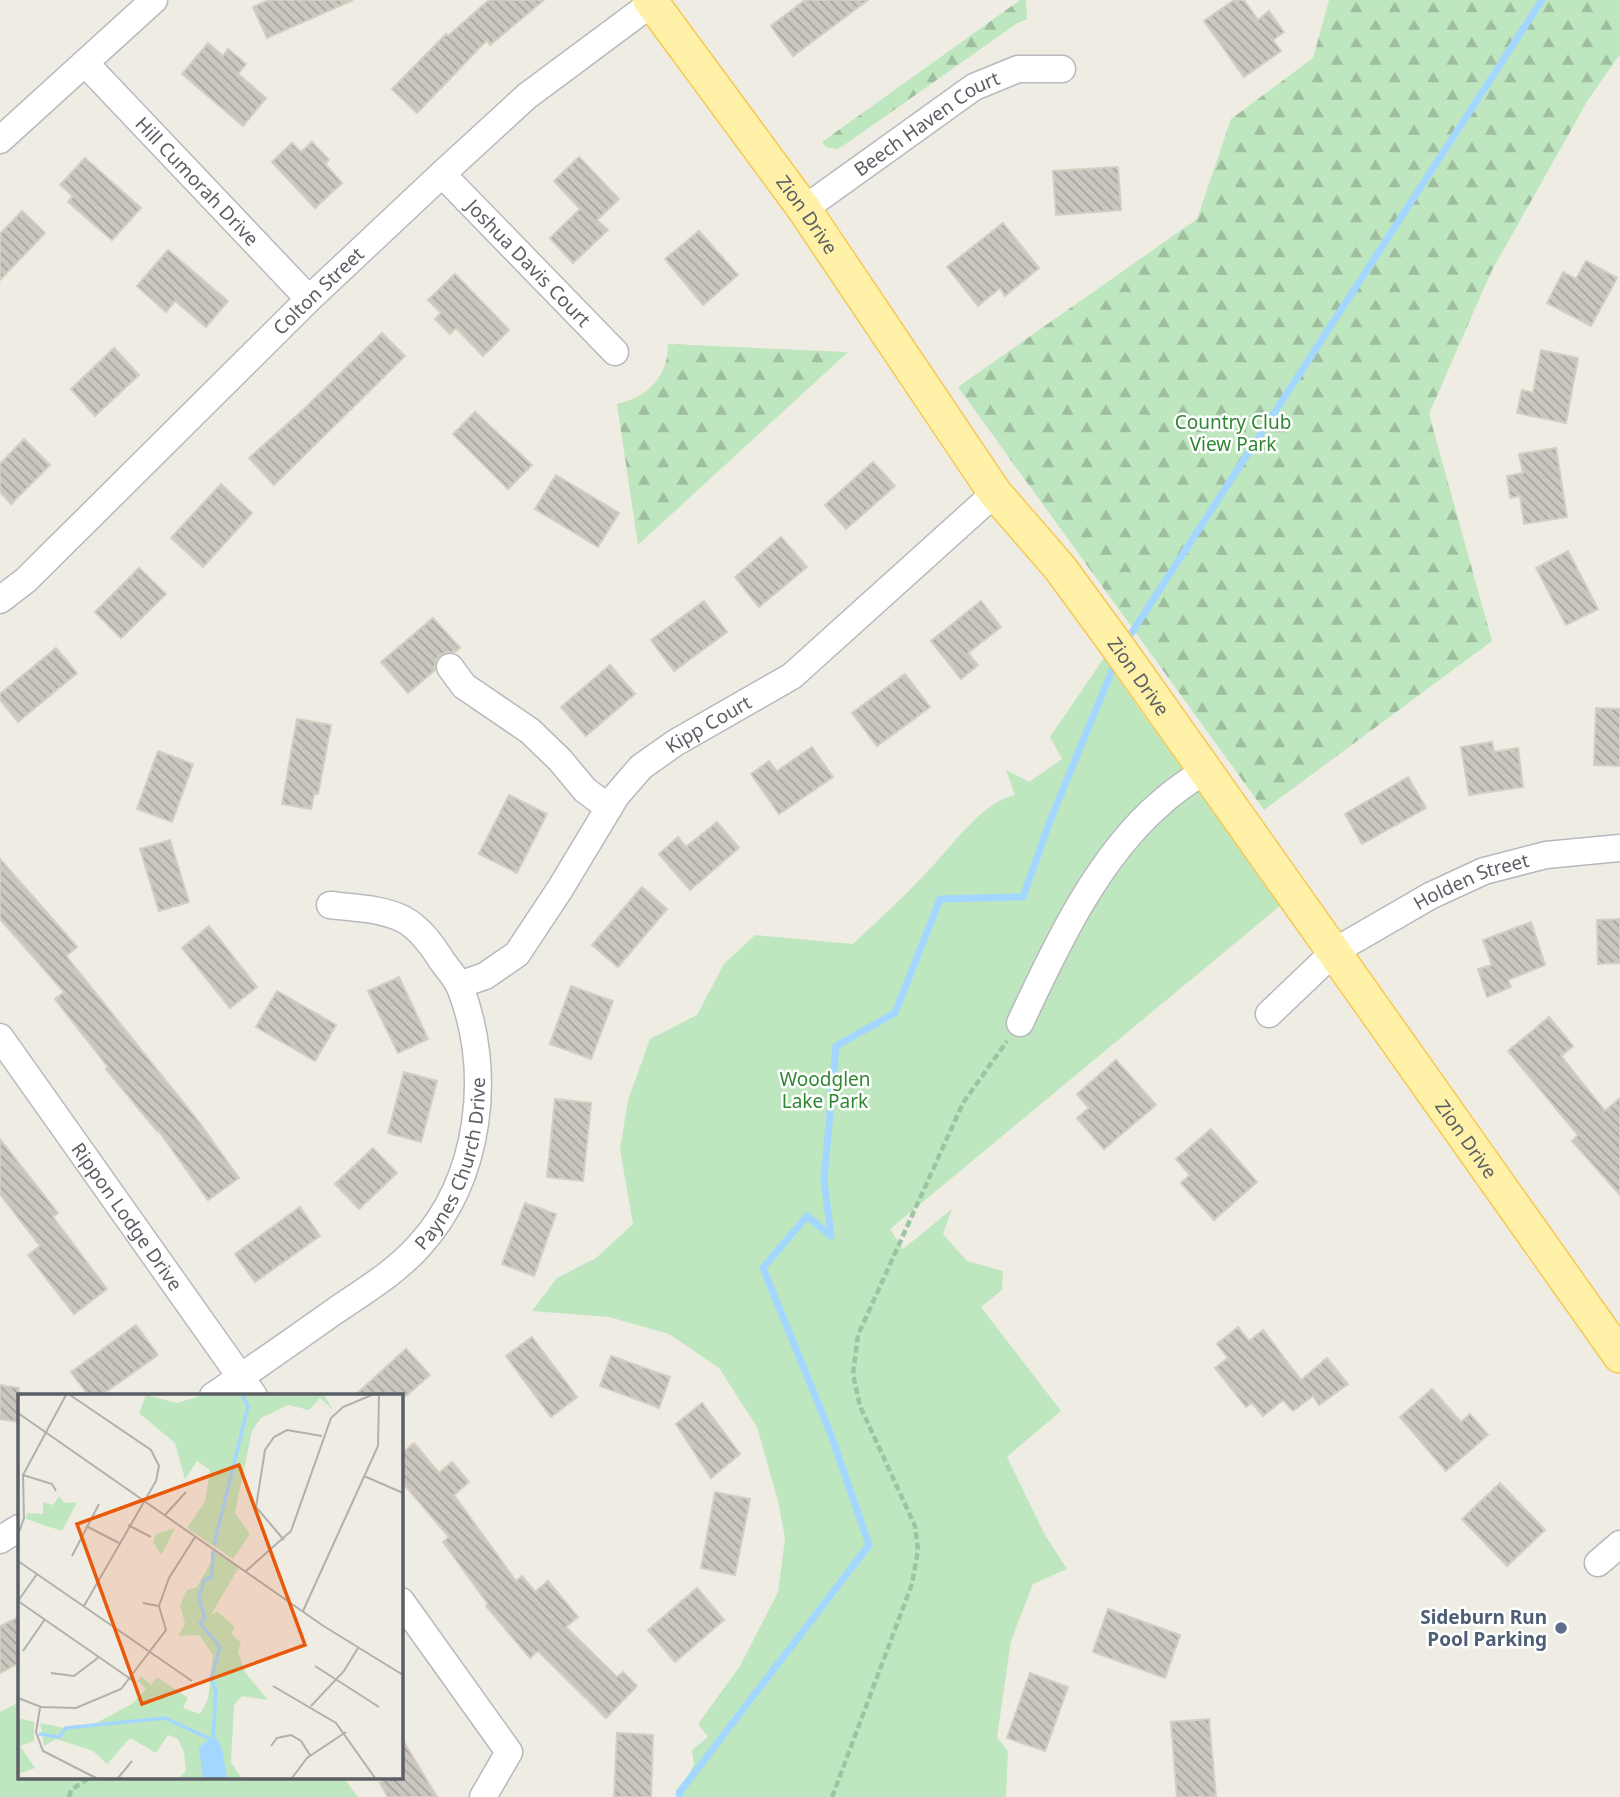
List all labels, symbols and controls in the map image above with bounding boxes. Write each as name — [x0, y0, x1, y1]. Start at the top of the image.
street label: Beech Haven Court — [849, 65, 1004, 182]
street label: Hill Cumorah Drive — [130, 111, 265, 251]
street label: Zion Drive — [770, 170, 844, 259]
street label: Joshua Davis Court — [459, 192, 596, 332]
street label: Colton Street — [267, 241, 369, 341]
park label: Country Club View Park — [1175, 409, 1291, 457]
street label: Zion Drive — [1102, 632, 1176, 721]
street label: Kipp Court — [660, 689, 756, 759]
street label: Holden Street — [1408, 847, 1532, 916]
park label: Woodglen Lake Park — [779, 1066, 871, 1114]
street label: Paynes Church Drive — [408, 1077, 491, 1256]
street label: Zion Drive — [1429, 1094, 1503, 1184]
street label: Rippon Lodge Drive — [66, 1137, 188, 1296]
inset map — [18, 1394, 402, 1780]
place label: Sideburn Run Pool Parking — [1420, 1604, 1547, 1652]
marker: Sideburn Run Pool Parking — [1553, 1620, 1569, 1636]

